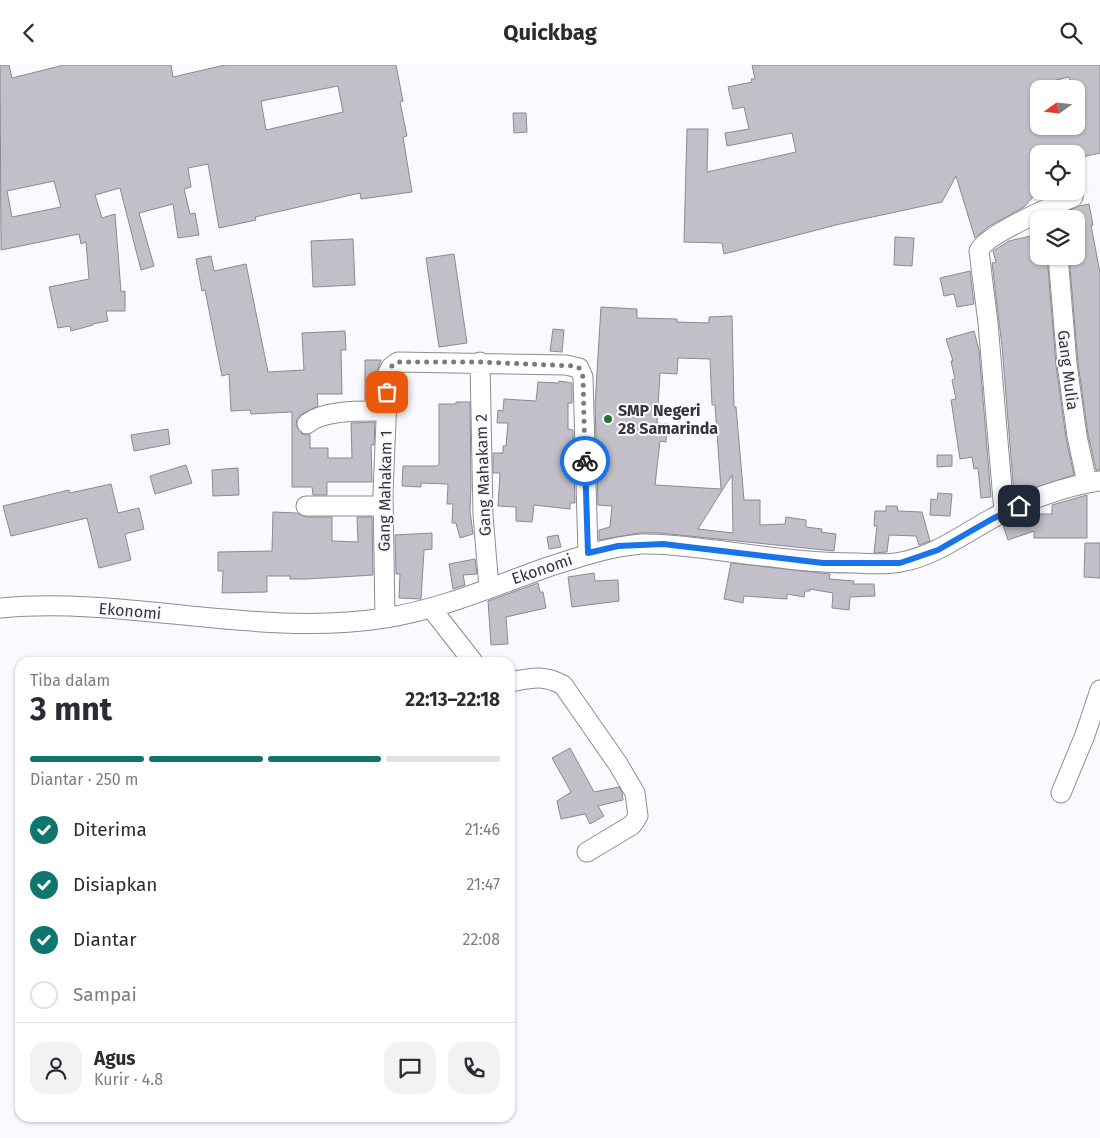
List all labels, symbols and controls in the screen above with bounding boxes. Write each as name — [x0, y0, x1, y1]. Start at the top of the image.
icon: back — [15, 19, 43, 47]
text: Quickbag — [503, 19, 597, 46]
icon: search — [1057, 19, 1085, 47]
north arrow — [1030, 80, 1085, 135]
map controls — [1030, 80, 1085, 265]
button: locate — [1030, 145, 1085, 200]
button: layers — [1030, 210, 1085, 265]
street label: Gang Mulia — [1054, 329, 1082, 411]
pin — [366, 371, 408, 413]
icon: bag — [373, 378, 401, 406]
place label: SMP Negeri 28 Samarinda — [618, 401, 718, 438]
street label: Gang Mahakam 2 — [471, 413, 495, 537]
marker: SMP Negeri 28 Samarinda — [602, 413, 614, 425]
street label: Gang Mahakam 1 — [374, 430, 396, 552]
courier — [560, 436, 610, 486]
icon: bike — [571, 447, 599, 475]
pin — [998, 485, 1040, 527]
icon: home — [1005, 492, 1033, 520]
street label: Ekonomi — [509, 550, 575, 588]
street label: Ekonomi — [98, 599, 162, 623]
text: Tiba dalam — [30, 671, 110, 690]
text: 22:13–22:18 — [405, 688, 500, 711]
text: 3 mnt — [30, 690, 112, 728]
text: Diantar · 250 m — [30, 770, 139, 789]
icon: check — [30, 816, 58, 844]
text: Diterima — [73, 818, 147, 841]
text: 21:46 — [465, 820, 500, 839]
icon: check — [30, 871, 58, 899]
text: Disiapkan — [73, 873, 157, 896]
text: 21:47 — [467, 875, 500, 894]
icon: check — [30, 926, 58, 954]
text: Diantar — [73, 928, 136, 951]
text: 22:08 — [463, 930, 500, 949]
text: Sampai — [73, 983, 137, 1006]
button: person — [30, 1042, 82, 1094]
button: chat — [384, 1042, 436, 1094]
button: phone — [448, 1042, 500, 1094]
text: Agus — [94, 1047, 136, 1070]
text: Kurir · 4.8 — [94, 1070, 163, 1089]

